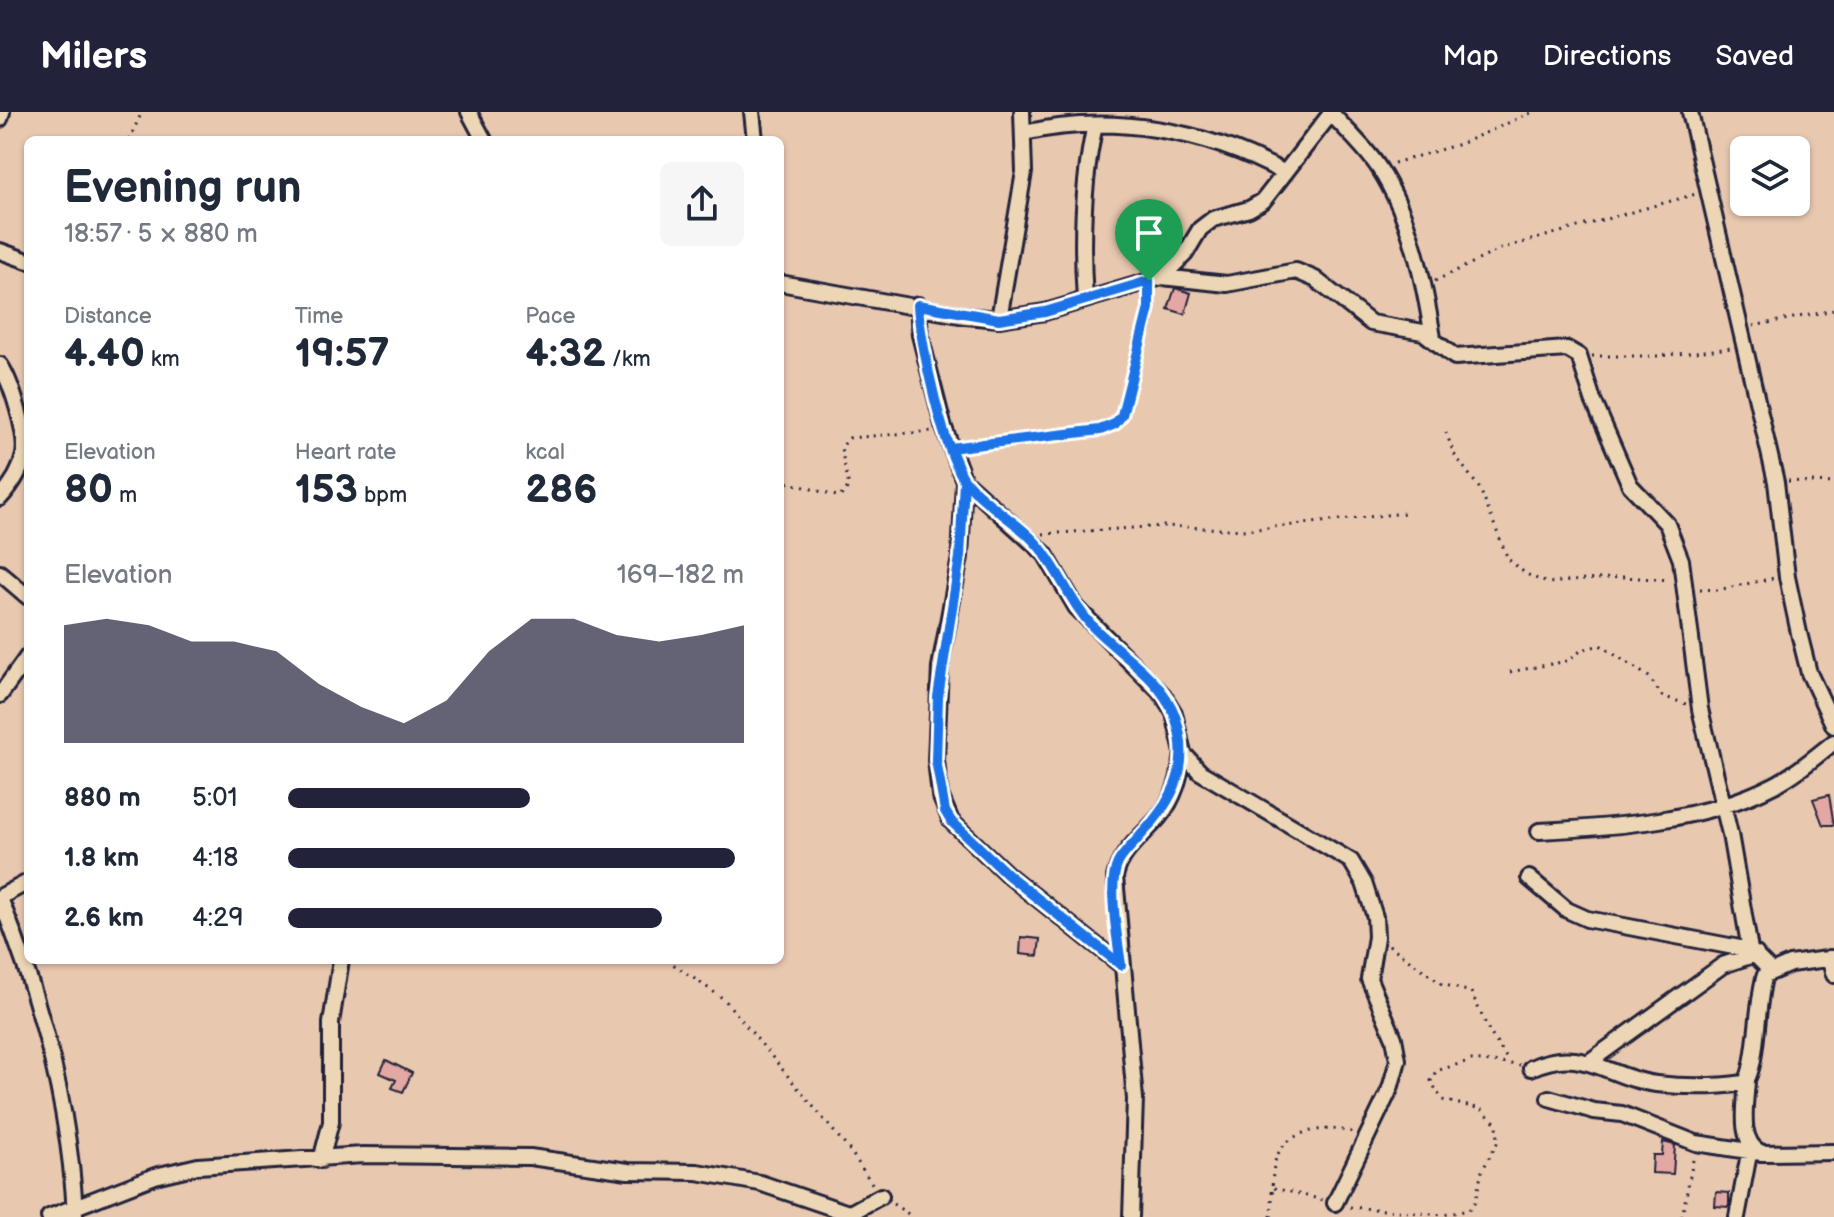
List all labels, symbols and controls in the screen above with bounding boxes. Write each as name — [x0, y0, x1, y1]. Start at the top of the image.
text: Milers — [40, 34, 147, 79]
text: Map — [1442, 40, 1499, 73]
text: Directions — [1543, 40, 1671, 73]
text: Saved — [1715, 40, 1794, 73]
map controls — [1730, 136, 1810, 216]
button: layers — [1730, 136, 1810, 216]
text: Evening run — [64, 162, 301, 215]
button: share — [660, 162, 744, 246]
pin — [1115, 199, 1183, 281]
icon: arrive — [1127, 211, 1171, 255]
text: 18:57 · 5 × 880 m — [64, 219, 258, 250]
text: Distance — [64, 303, 152, 330]
text: Time — [295, 303, 343, 330]
text: Pace — [525, 303, 576, 330]
text: 4.40 — [64, 330, 145, 378]
text: 19:57 — [295, 330, 390, 378]
text: 4:32 — [525, 330, 606, 378]
text: km — [145, 346, 180, 373]
text: /km — [606, 346, 651, 373]
text: Elevation — [64, 439, 156, 466]
text: Heart rate — [295, 439, 396, 466]
text: kcal — [525, 439, 565, 466]
text: 80 — [64, 466, 113, 514]
text: 153 — [295, 466, 358, 514]
text: 286 — [525, 466, 598, 514]
text: m — [113, 482, 137, 509]
text: bpm — [358, 482, 407, 509]
text: Elevation — [64, 560, 172, 591]
text: 169–182 m — [617, 560, 744, 591]
text: 880 m — [64, 783, 141, 814]
text: 5:01 — [192, 783, 238, 814]
text: 1.8 km — [64, 843, 139, 874]
text: 4:18 — [192, 843, 238, 874]
text: 2.6 km — [64, 903, 144, 934]
text: 4:29 — [192, 903, 243, 934]

